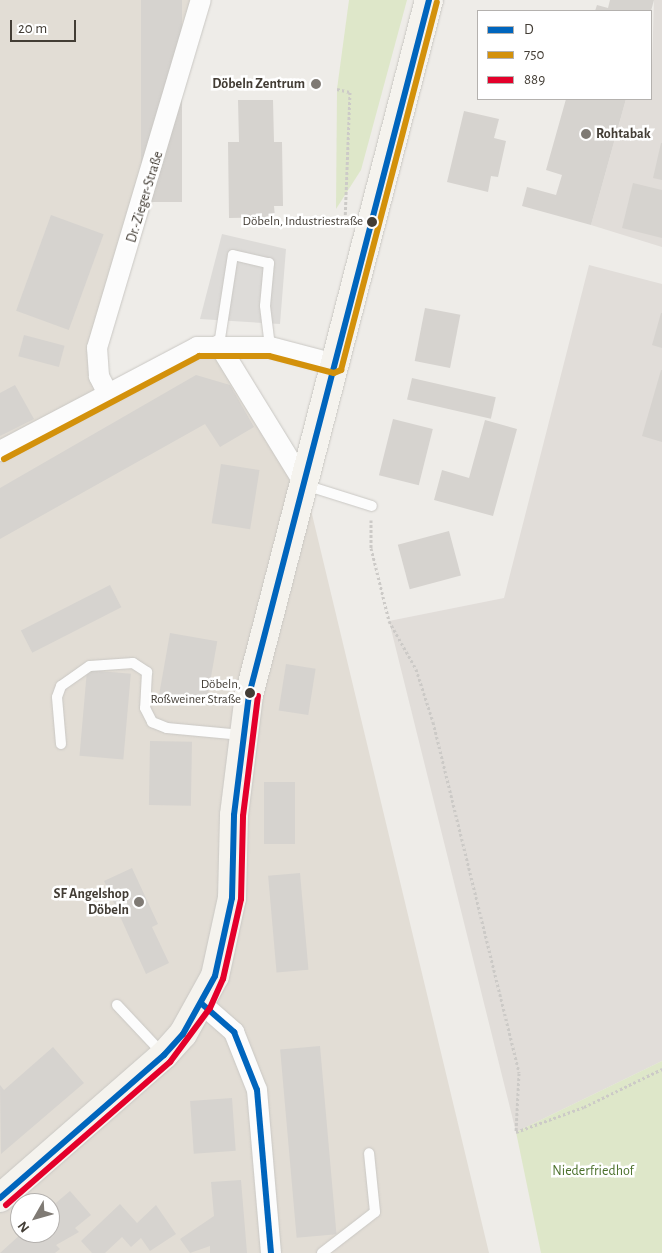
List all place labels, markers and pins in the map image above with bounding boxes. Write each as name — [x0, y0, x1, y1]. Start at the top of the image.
place label: Döbeln Zentrum — [212, 76, 305, 92]
marker: Döbeln Zentrum — [309, 77, 323, 91]
place label: Rohtabak — [596, 126, 651, 142]
marker: Rohtabak — [580, 128, 592, 140]
place label: Döbeln, Industriestraße — [243, 214, 363, 230]
marker: Döbeln, Industriestraße — [367, 217, 377, 227]
place label: Döbeln, Roßweiner Straße — [150, 678, 241, 709]
marker: Döbeln, Roßweiner Straße — [245, 688, 255, 698]
place label: SF Angelshop Döbeln — [54, 886, 129, 919]
marker: SF Angelshop Döbeln — [133, 896, 145, 908]

